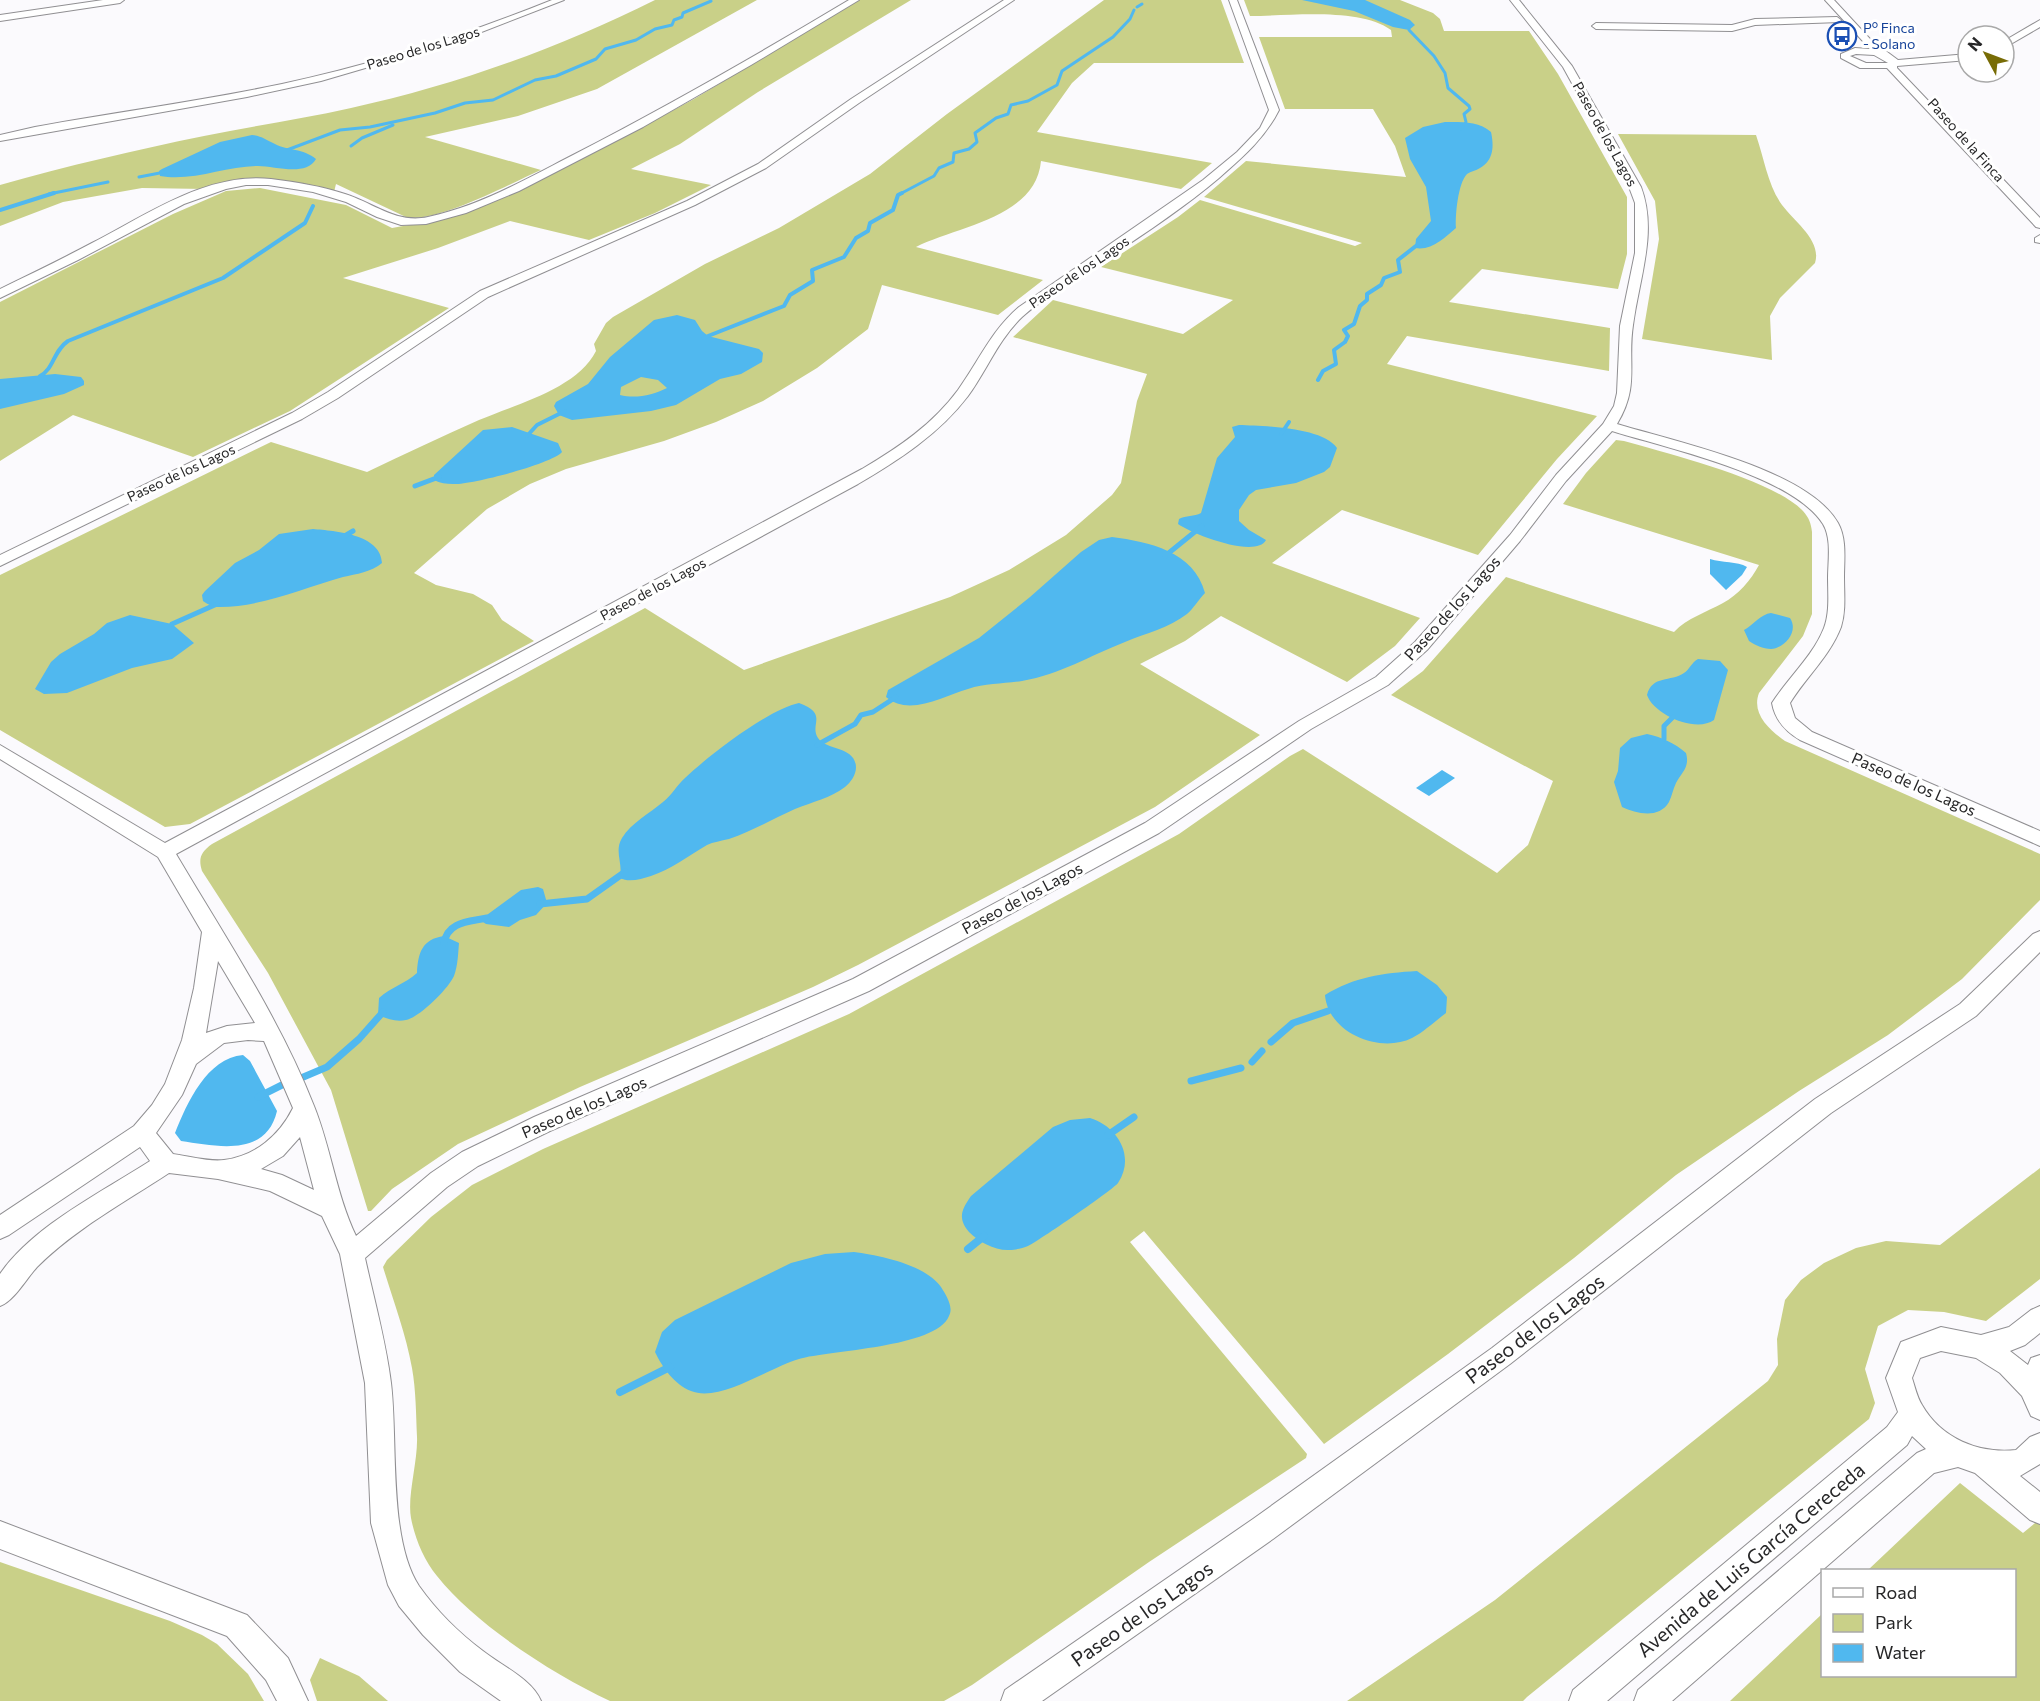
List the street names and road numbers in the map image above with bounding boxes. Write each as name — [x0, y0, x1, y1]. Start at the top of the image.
street label: Paseo de los Lagos — [364, 22, 481, 73]
street label: Paseo de los Lagos — [1570, 78, 1641, 189]
street label: Paseo de la Finca — [1924, 94, 2008, 185]
street label: Paseo de los Lagos — [1025, 232, 1132, 311]
street label: Paseo de los Lagos — [124, 440, 238, 505]
street label: Paseo de los Lagos — [1400, 552, 1504, 664]
street label: Paseo de los Lagos — [597, 554, 709, 624]
street label: Paseo de los Lagos — [1849, 748, 1979, 819]
street label: Paseo de los Lagos — [958, 858, 1085, 937]
street label: Paseo de los Lagos — [518, 1072, 649, 1141]
street label: Paseo de los Lagos — [1460, 1268, 1609, 1388]
street label: Avenida de Luis García Cereceda — [1632, 1457, 1869, 1661]
street label: Paseo de los Lagos — [1066, 1555, 1217, 1671]

